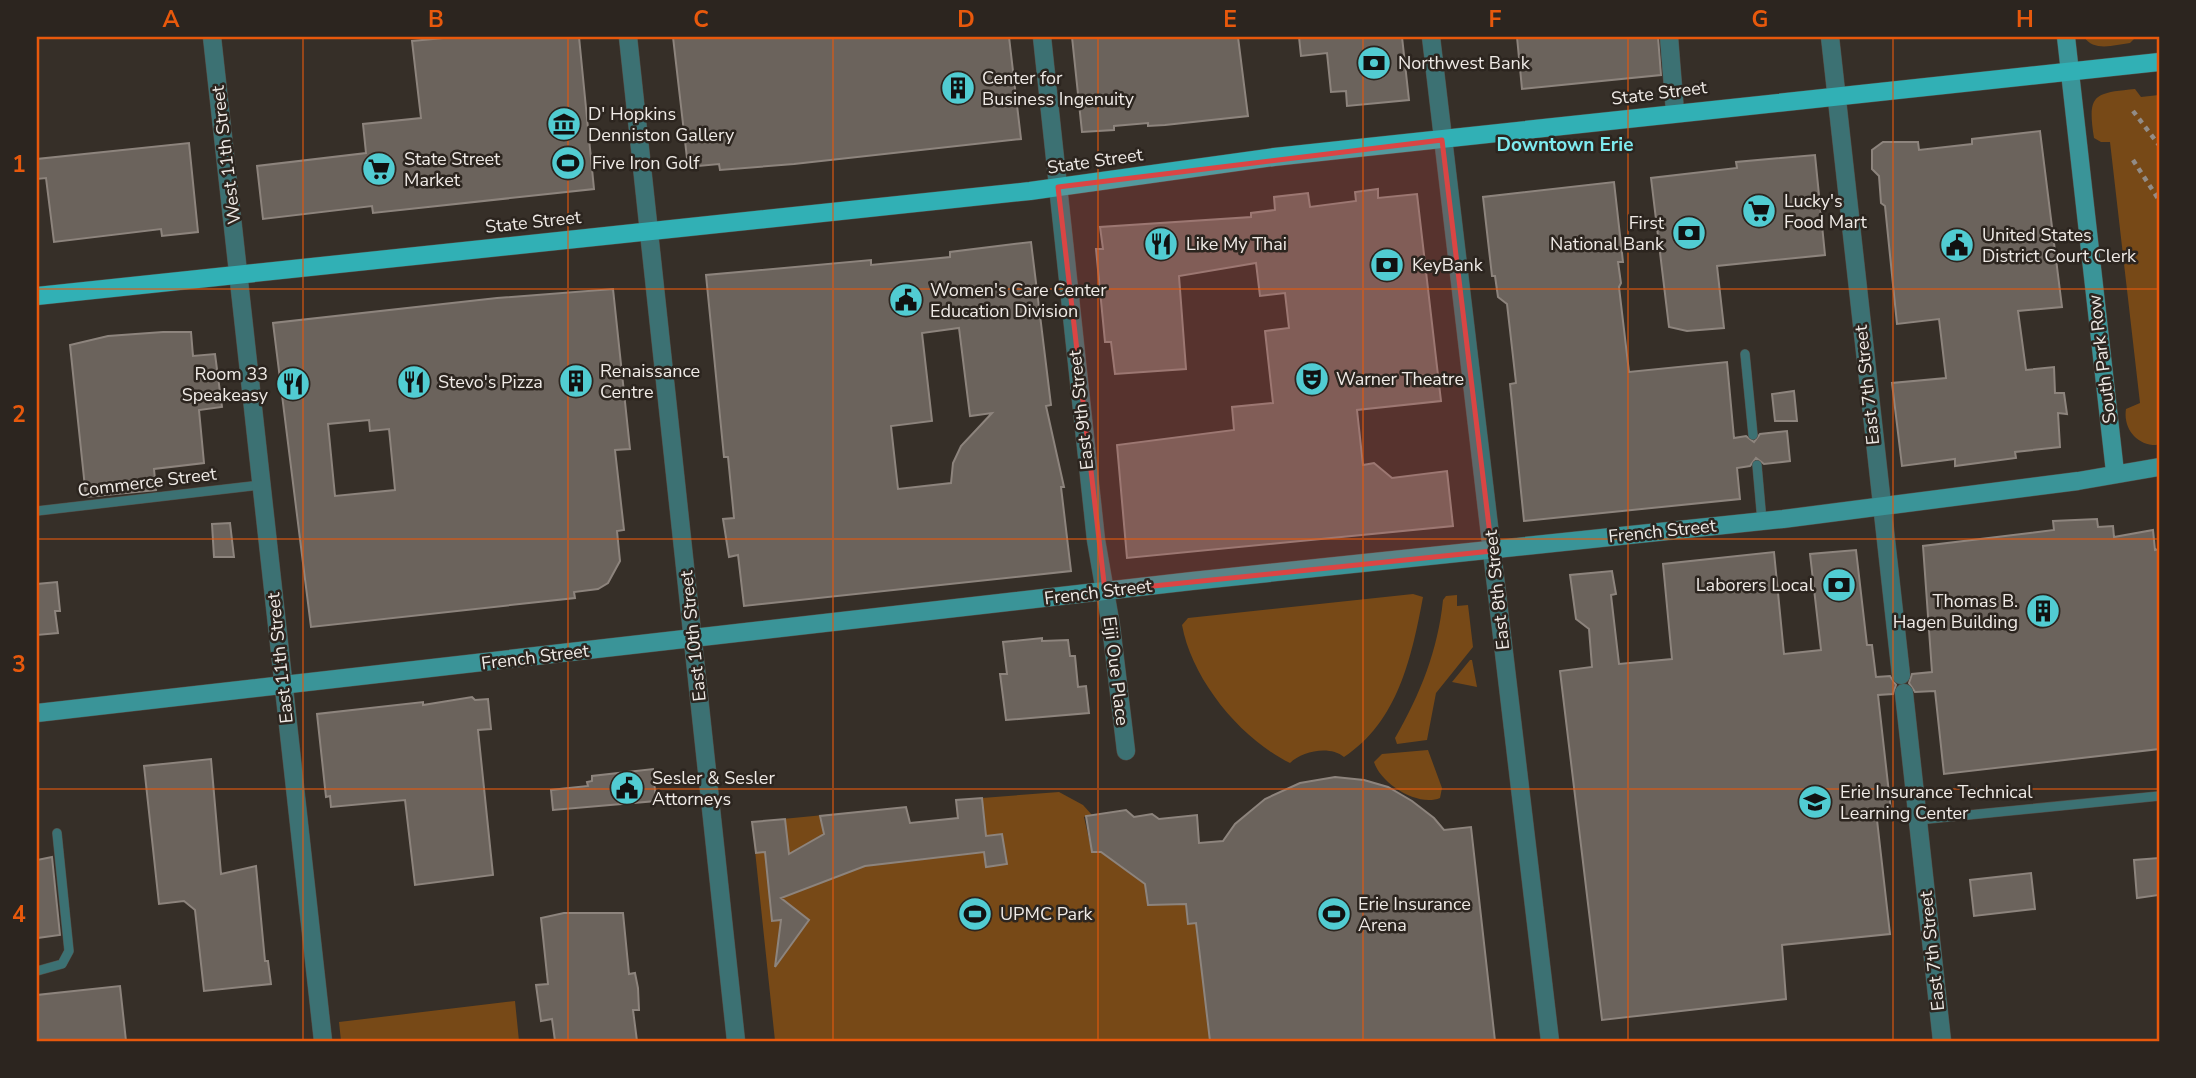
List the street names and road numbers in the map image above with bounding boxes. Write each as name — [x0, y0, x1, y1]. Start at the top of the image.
street label: State Street — [1610, 75, 1709, 111]
street label: West 11th Street — [205, 84, 246, 226]
street label: State Street — [1046, 142, 1145, 180]
street label: State Street — [484, 205, 583, 239]
street label: South Park Row — [2082, 293, 2122, 425]
street label: East 7th Street — [1849, 323, 1885, 446]
street label: East 9th Street — [1063, 348, 1099, 471]
street label: Commerce Street — [76, 461, 218, 502]
street label: French Street — [1607, 513, 1718, 549]
street label: East 8th Street — [1479, 528, 1515, 651]
street label: East 10th Street — [674, 569, 712, 703]
street label: French Street — [1043, 573, 1154, 610]
street label: East 11th Street — [261, 591, 299, 725]
street label: Eiji Oue Place — [1097, 615, 1135, 727]
street label: French Street — [480, 638, 591, 675]
street label: East 7th Street — [1914, 889, 1950, 1012]

